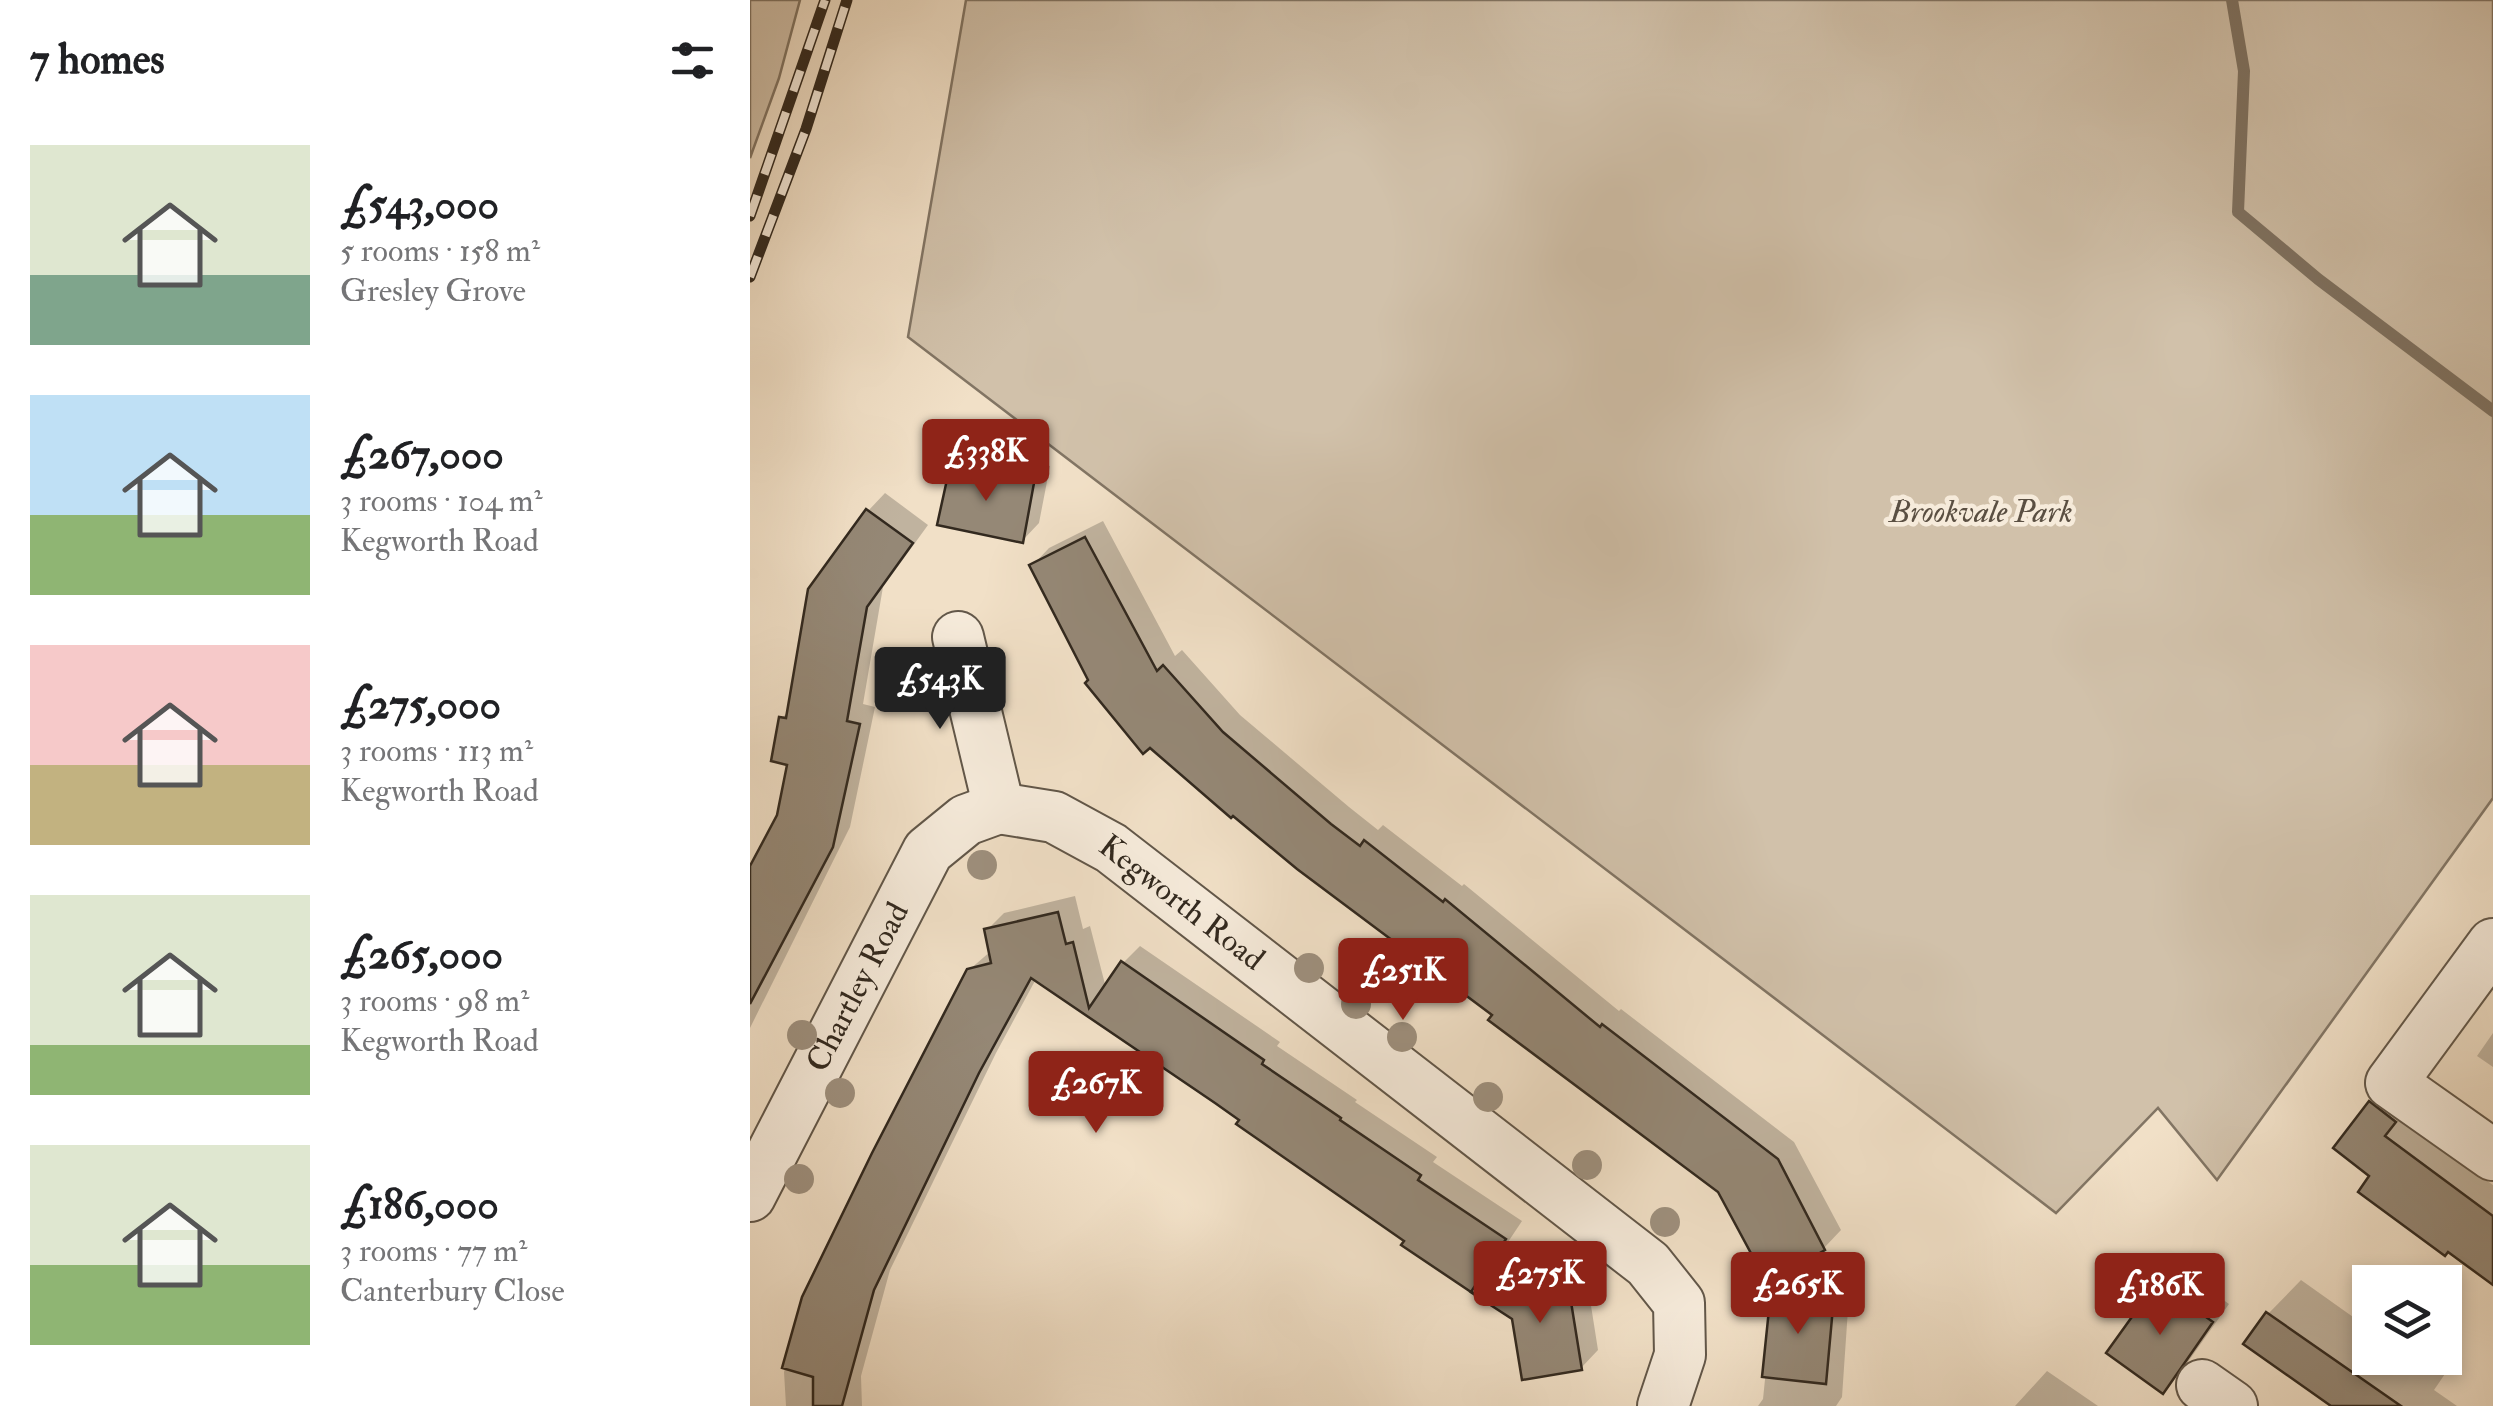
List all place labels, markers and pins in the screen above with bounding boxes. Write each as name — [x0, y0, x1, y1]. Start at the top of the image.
pin: £338K — [916, 419, 1056, 504]
pin: £543K — [870, 647, 1010, 732]
pin: £251K — [1333, 938, 1473, 1023]
pin: £267K — [1026, 1051, 1166, 1136]
pin: £275K — [1470, 1241, 1610, 1326]
pin: £265K — [1728, 1252, 1868, 1337]
pin: £186K — [2090, 1253, 2230, 1338]

